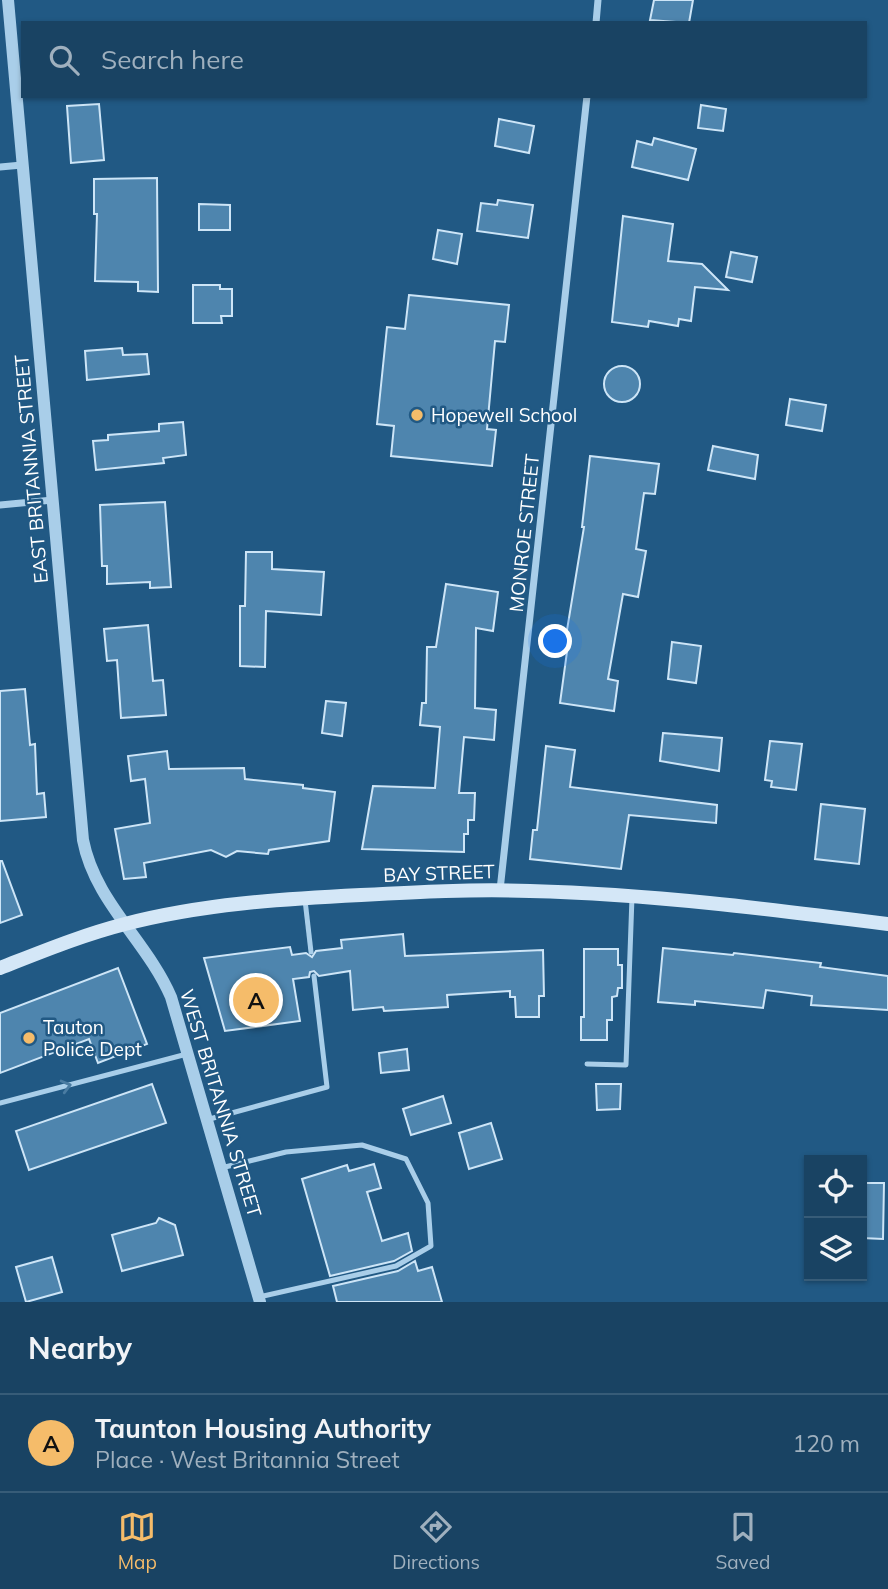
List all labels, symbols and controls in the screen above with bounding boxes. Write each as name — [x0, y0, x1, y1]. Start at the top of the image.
search box — [21, 21, 867, 98]
icon: search — [45, 41, 83, 79]
text: Search here — [101, 43, 244, 76]
street label: EAST BRITANNIA STREET — [9, 353, 53, 584]
place label: Hopewell School — [431, 403, 577, 427]
marker: Hopewell School — [409, 407, 425, 423]
street label: MONROE STREET — [504, 452, 544, 613]
your location — [538, 624, 572, 658]
street label: BAY STREET — [383, 859, 496, 887]
pin: A — [233, 974, 279, 1026]
street label: WEST BRITANNIA STREET — [175, 986, 267, 1220]
place label: Tauton Police Dept — [43, 1015, 142, 1061]
marker: Tauton Police Dept — [21, 1030, 37, 1046]
one-way arrow — [60, 1080, 72, 1094]
map controls — [804, 1155, 867, 1281]
button: locate — [804, 1155, 867, 1218]
button: layers — [804, 1218, 867, 1281]
text: Nearby — [28, 1329, 132, 1367]
text: Taunton Housing Authority — [95, 1412, 431, 1445]
text: A — [42, 1429, 60, 1458]
text: 120 m — [792, 1429, 860, 1458]
text: Place · West Britannia Street — [95, 1445, 399, 1474]
tab: Map — [118, 1508, 157, 1574]
tab: Directions — [392, 1508, 480, 1574]
tab: Saved — [715, 1508, 770, 1574]

